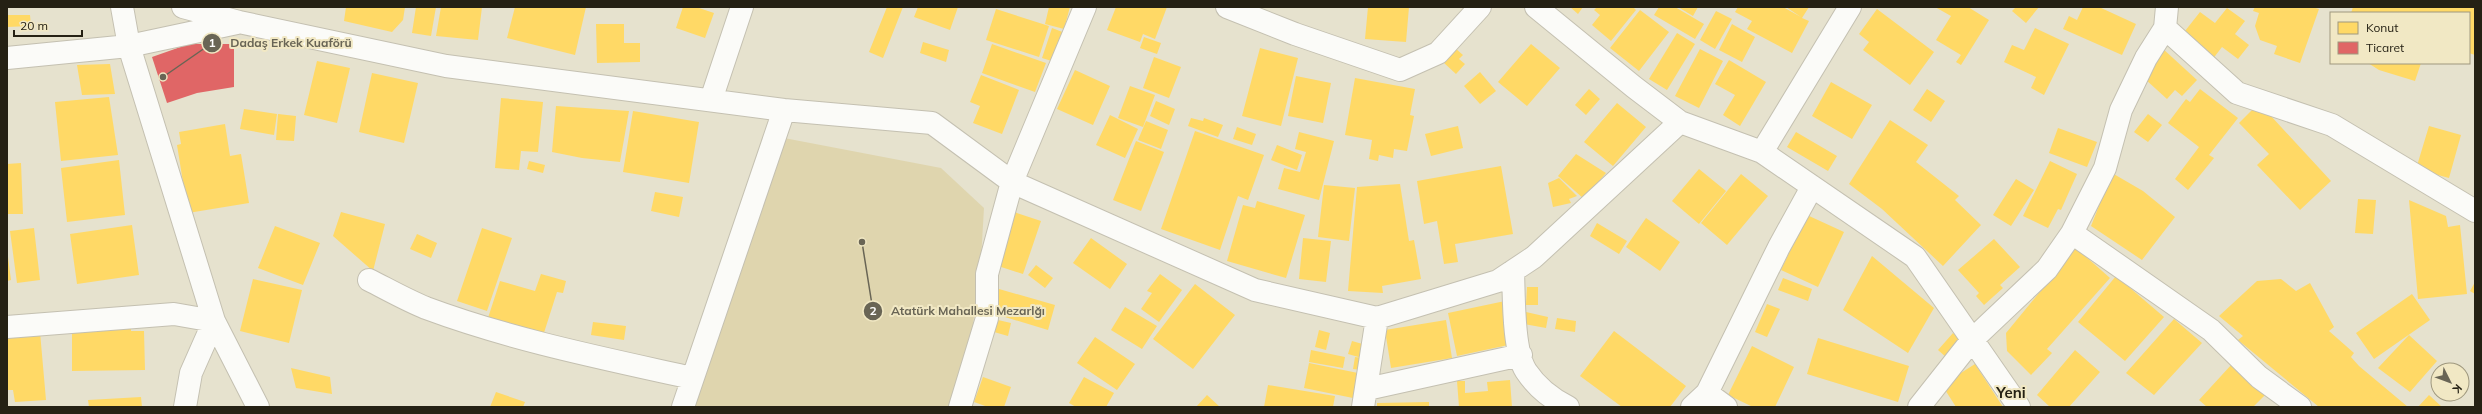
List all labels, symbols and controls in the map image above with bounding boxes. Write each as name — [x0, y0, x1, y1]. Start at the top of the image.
scale bar — [14, 12, 82, 38]
legend — [2330, 12, 2470, 64]
text: 20 m — [20, 18, 48, 33]
text: Konut — [2366, 20, 2398, 35]
callout: Dadaş Erkek Kuaförü — [202, 31, 359, 55]
text: 1 — [208, 35, 216, 50]
text: Dadaş Erkek Kuaförü — [230, 35, 352, 50]
text: Ticaret — [2366, 40, 2404, 55]
callout: Atatürk Mahallesi Mezarlğı — [863, 299, 1053, 323]
text: 2 — [869, 303, 877, 318]
text: Atatürk Mahallesi Mezarlğı — [891, 303, 1045, 318]
north arrow — [2430, 362, 2470, 402]
text: K — [2449, 381, 2465, 397]
district label: Yeni — [1995, 383, 2026, 402]

